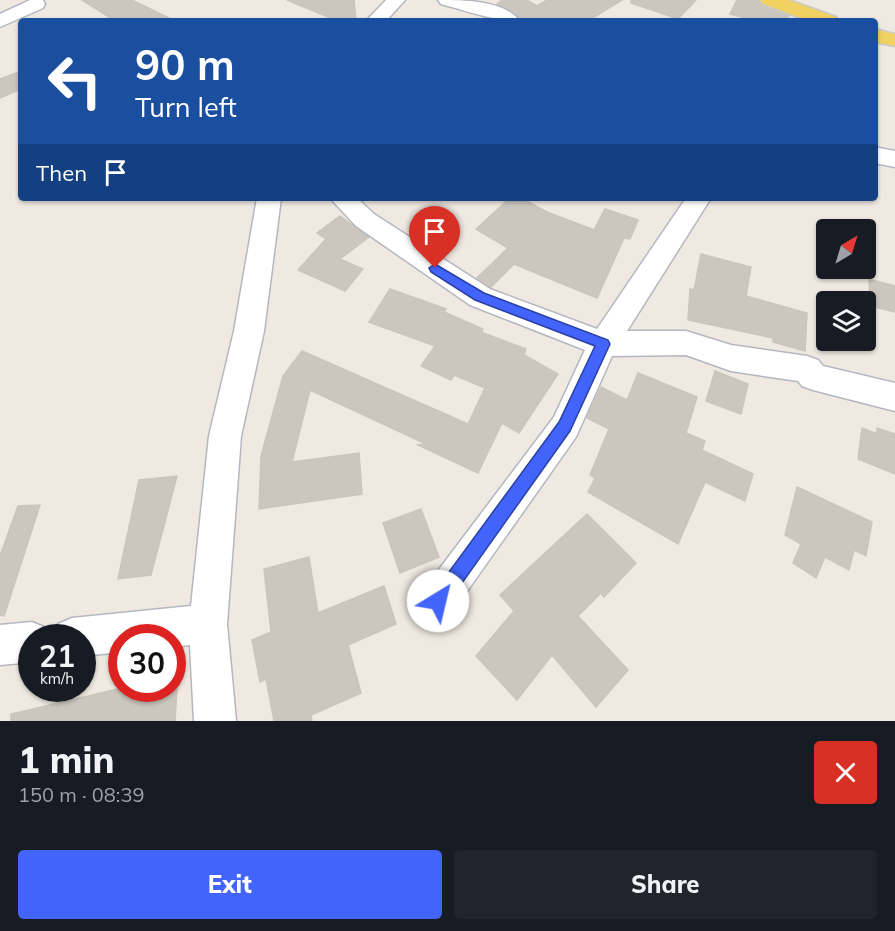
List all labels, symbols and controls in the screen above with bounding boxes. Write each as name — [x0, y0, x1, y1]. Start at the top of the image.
text: 90 m — [135, 38, 235, 91]
icon: left — [36, 42, 114, 120]
text: Turn left — [135, 90, 237, 124]
icon: arrive — [99, 156, 132, 189]
text: Then — [36, 159, 87, 187]
pin — [409, 206, 460, 268]
icon: arrive — [418, 215, 451, 248]
north arrow — [816, 219, 876, 279]
map controls — [816, 219, 876, 351]
button: layers — [816, 291, 876, 351]
position arrow — [406, 569, 470, 633]
speed limit sign: 30 — [108, 624, 186, 702]
text: 21 — [39, 637, 75, 675]
text: km/h — [40, 669, 74, 688]
text: 1 min — [18, 737, 114, 782]
button: close — [814, 741, 877, 804]
text: 150 m · 08:39 — [18, 782, 144, 807]
button: Exit — [18, 850, 442, 919]
button: Share — [454, 850, 877, 919]

